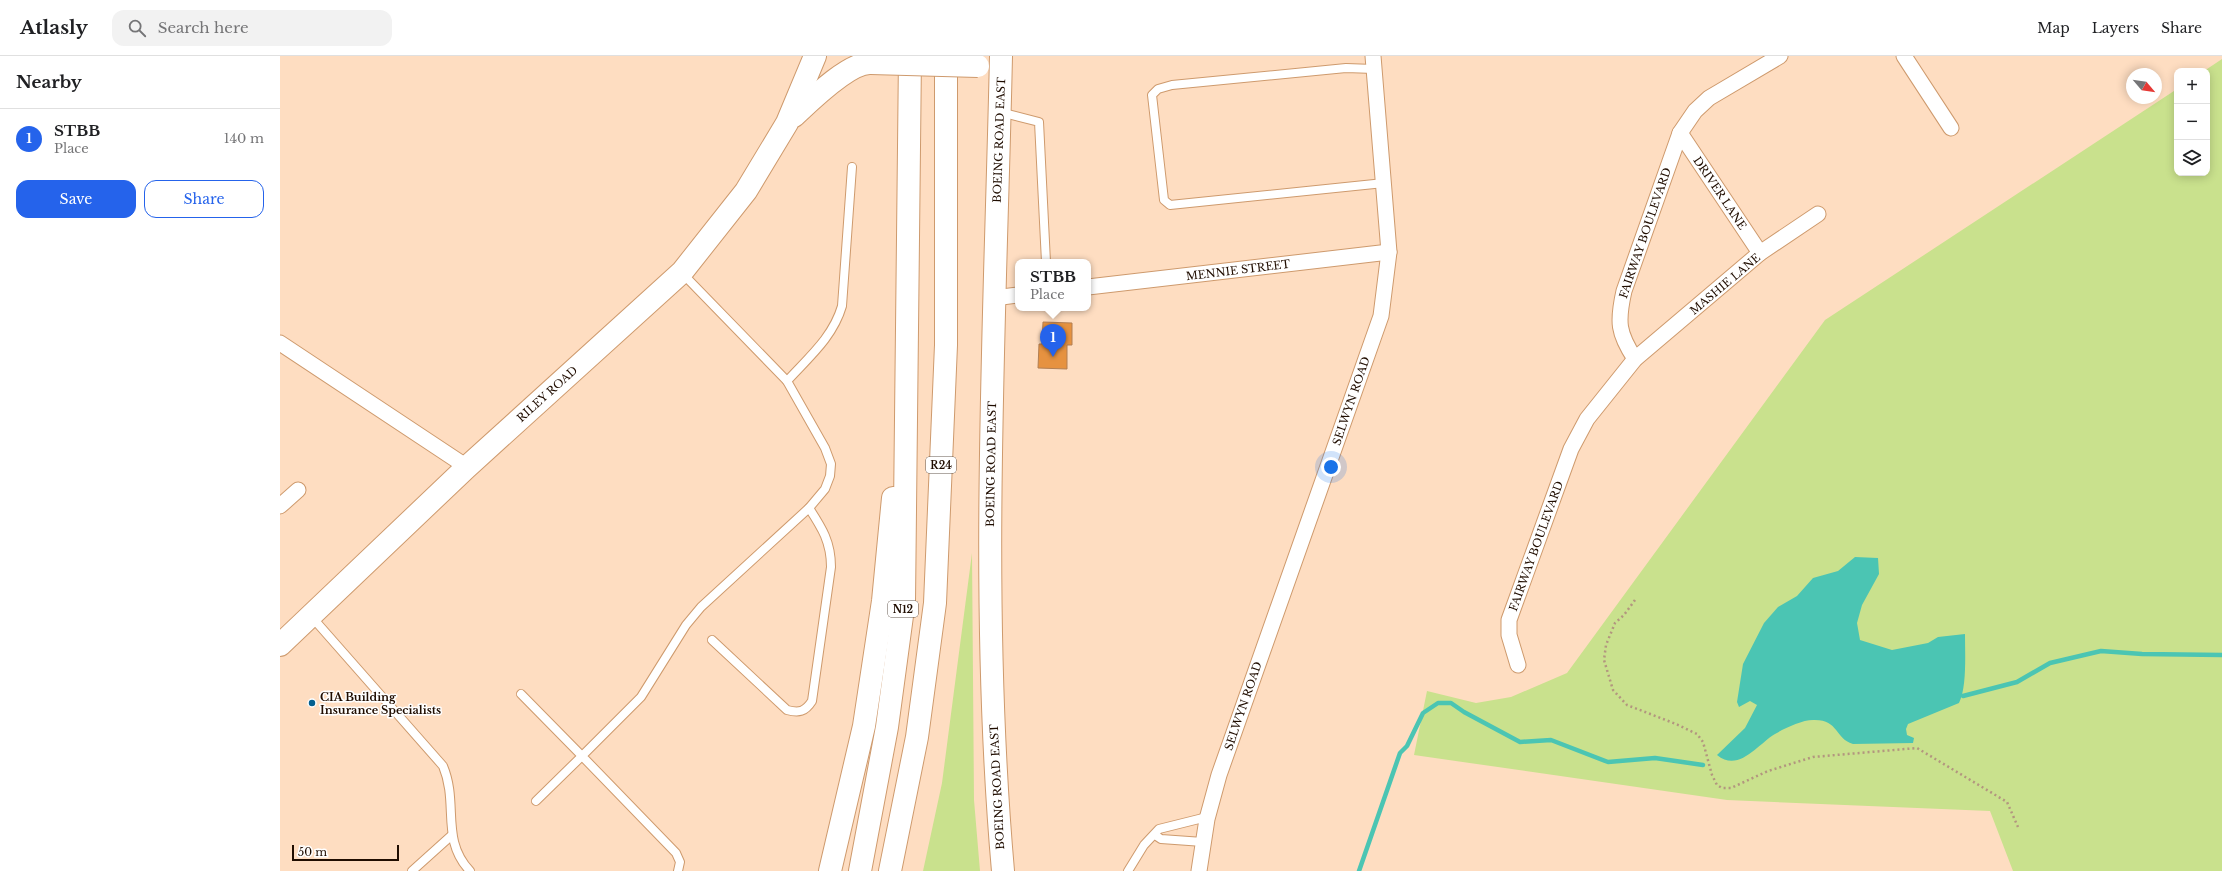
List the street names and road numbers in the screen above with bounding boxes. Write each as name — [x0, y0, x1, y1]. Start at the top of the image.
street label: BOEING ROAD EAST — [990, 77, 1008, 203]
street label: DRIVER LANE — [1690, 154, 1750, 232]
street label: FAIRWAY BOULEVARD — [1616, 166, 1674, 300]
street label: MASHIE LANE — [1687, 250, 1763, 318]
street label: MENNIE STREET — [1185, 257, 1291, 283]
street label: SELWYN ROAD — [1329, 355, 1373, 447]
street label: RILEY ROAD — [514, 363, 580, 425]
street label: BOEING ROAD EAST — [983, 401, 999, 527]
road number: R24 — [926, 457, 956, 473]
street label: FAIRWAY BOULEVARD — [1506, 479, 1566, 613]
road number: N12 — [888, 601, 918, 617]
street label: SELWYN ROAD — [1221, 660, 1265, 752]
street label: BOEING ROAD EAST — [987, 724, 1007, 850]

